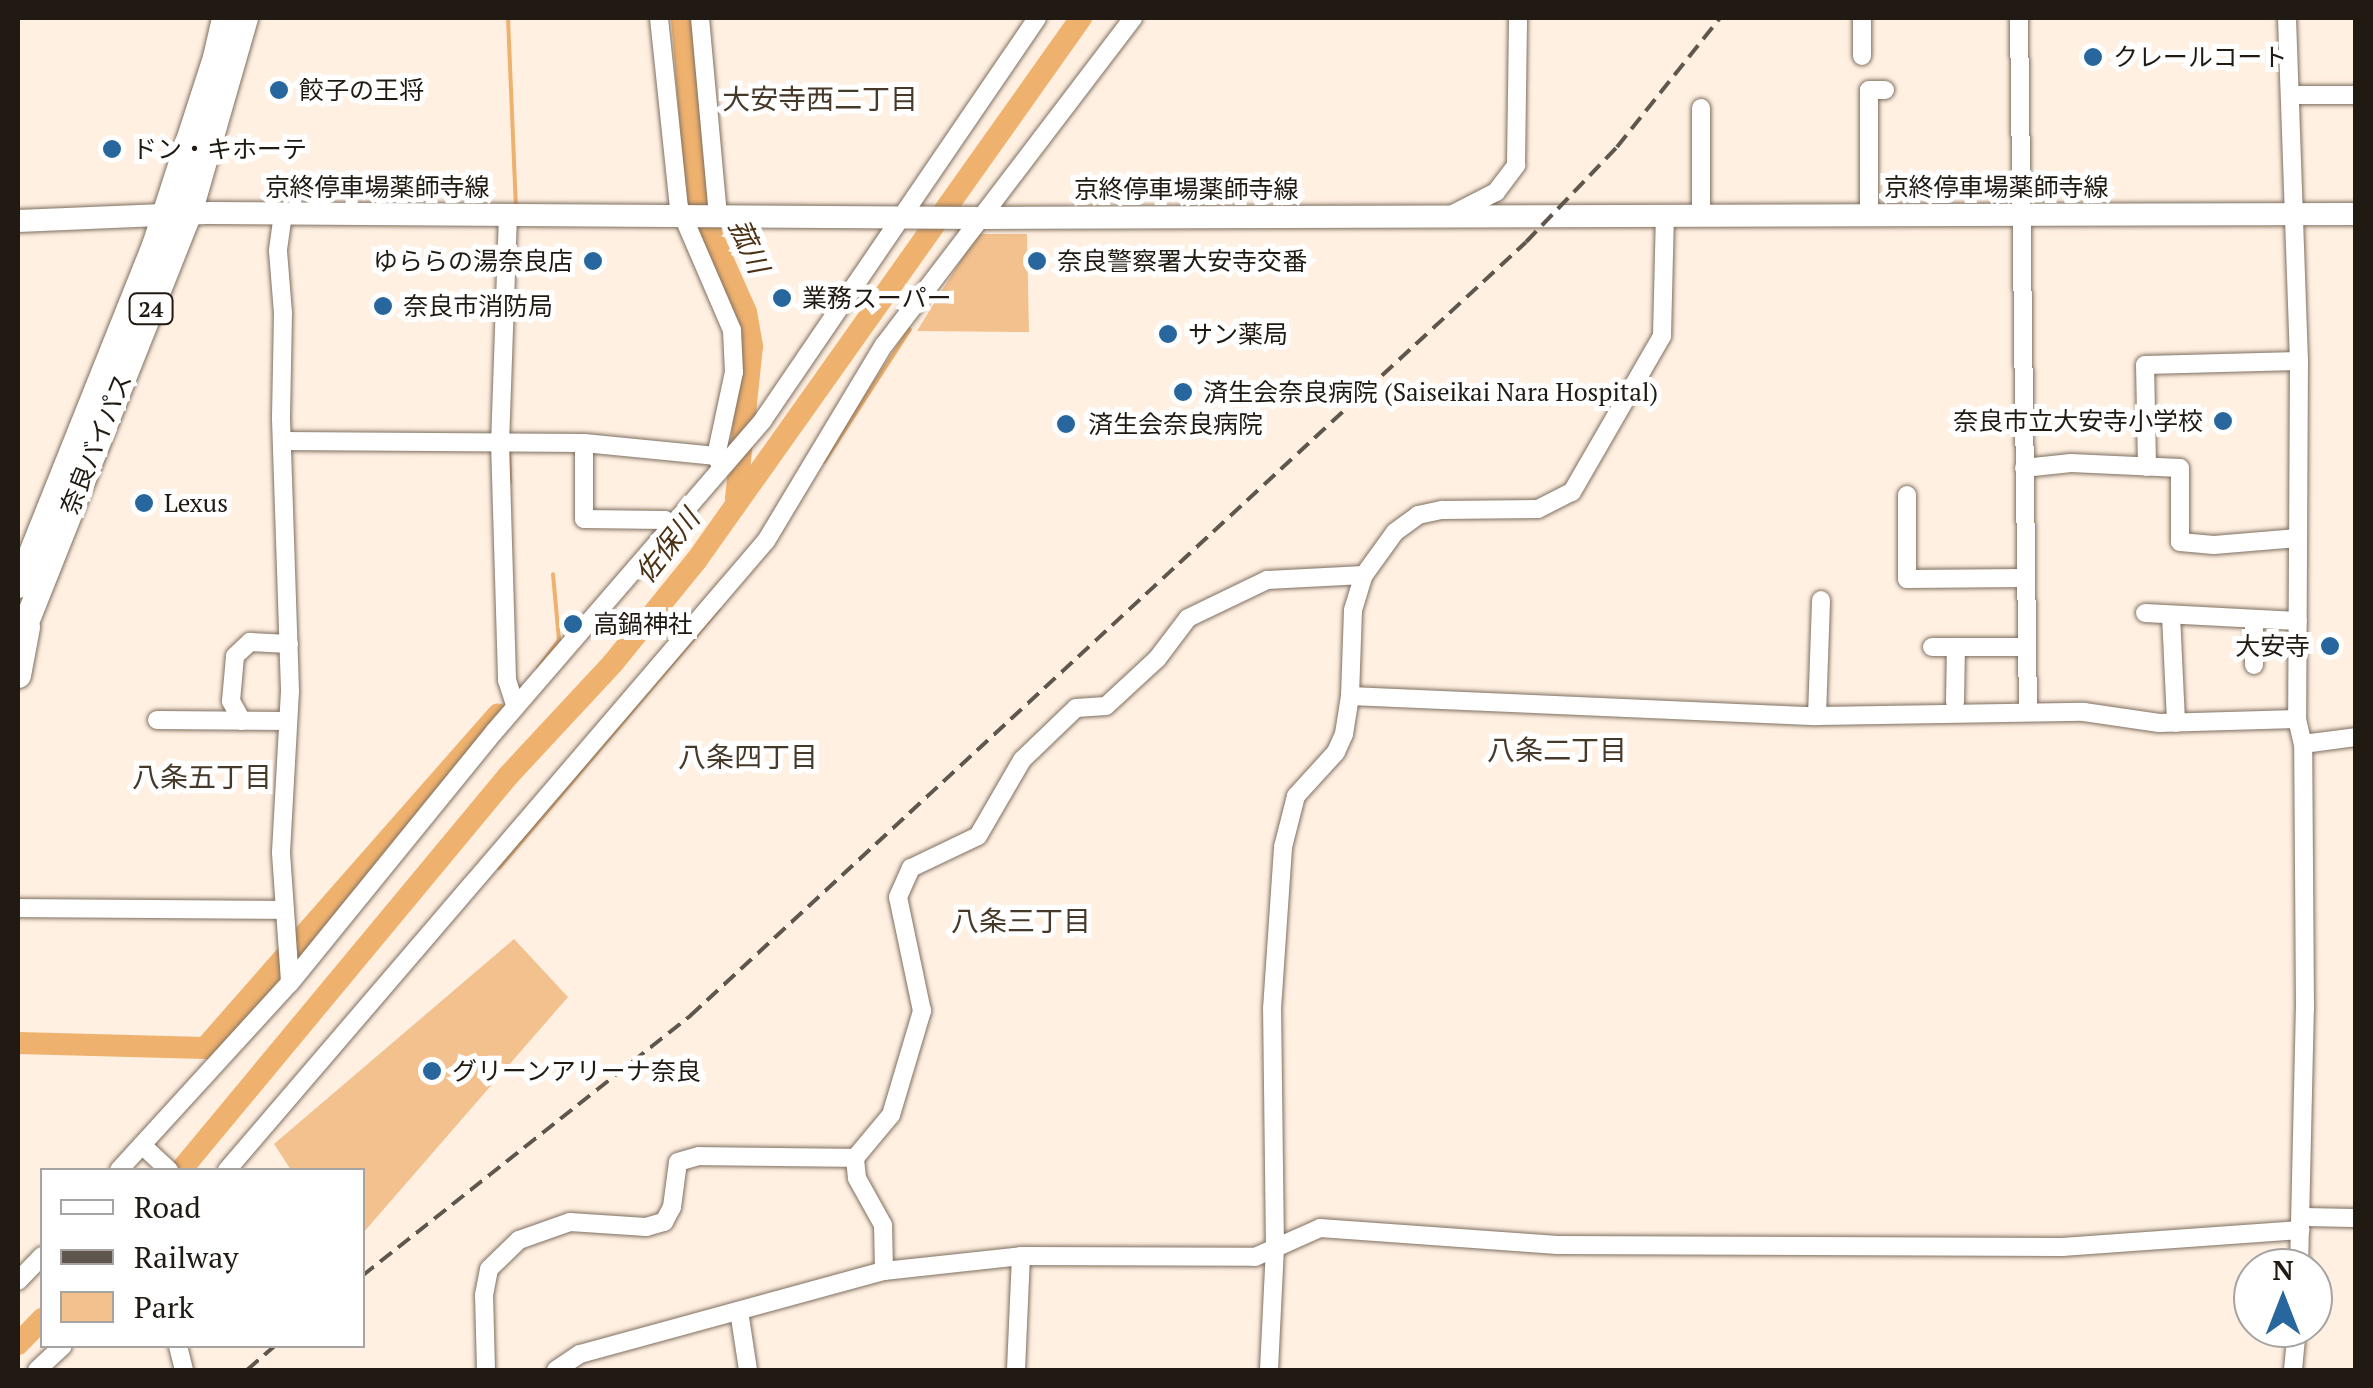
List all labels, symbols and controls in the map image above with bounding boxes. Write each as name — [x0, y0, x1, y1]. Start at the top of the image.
place label: クレールコート — [2113, 42, 2288, 72]
marker: クレールコート — [2082, 46, 2104, 68]
place label: 餃子の王将 — [299, 75, 424, 105]
marker: 餃子の王将 — [268, 79, 290, 101]
district label: 大安寺西二丁目 — [722, 82, 918, 116]
place label: ドン・キホーテ — [132, 134, 307, 164]
marker: ドン・キホーテ — [101, 138, 123, 160]
street label: 京終停車場薬師寺線 — [265, 172, 489, 202]
street label: 京終停車場薬師寺線 — [1884, 172, 2108, 202]
street label: 京終停車場薬師寺線 — [1074, 174, 1298, 204]
water label: 菰川 — [722, 214, 776, 278]
place label: ゆららの湯奈良店 — [373, 246, 573, 276]
place label: 奈良警察署大安寺交番 — [1057, 246, 1307, 276]
marker: ゆららの湯奈良店 — [582, 250, 604, 272]
marker: 奈良警察署大安寺交番 — [1026, 250, 1048, 272]
place label: 業務スーパー — [802, 283, 952, 313]
marker: 業務スーパー — [771, 287, 793, 309]
place label: 奈良市消防局 — [403, 291, 553, 321]
road number: 24 — [128, 292, 174, 326]
marker: 奈良市消防局 — [372, 295, 394, 317]
place label: サン薬局 — [1188, 319, 1288, 349]
marker: サン薬局 — [1157, 323, 1179, 345]
street label: 奈良バイパス — [54, 369, 138, 519]
place label: 済生会奈良病院 (Saiseikai Nara Hospital) — [1203, 377, 1658, 407]
marker: 済生会奈良病院 (Saiseikai Nara Hospital) — [1172, 381, 1194, 403]
place label: 奈良市立大安寺小学校 — [1953, 406, 2203, 436]
place label: 済生会奈良病院 — [1088, 409, 1263, 439]
marker: 奈良市立大安寺小学校 — [2212, 410, 2234, 432]
marker: 済生会奈良病院 — [1053, 411, 1079, 437]
place label: Lexus — [164, 488, 228, 518]
marker: Lexus — [133, 492, 155, 514]
water label: 佐保川 — [628, 503, 706, 589]
place label: 高鍋神社 — [593, 609, 693, 639]
marker: 高鍋神社 — [562, 613, 584, 635]
place label: 大安寺 — [2235, 631, 2310, 661]
marker: 大安寺 — [2319, 635, 2341, 657]
district label: 八条二丁目 — [1487, 733, 1627, 767]
district label: 八条四丁目 — [678, 740, 818, 774]
district label: 八条五丁目 — [132, 760, 272, 794]
district label: 八条三丁目 — [951, 904, 1091, 938]
place label: グリーンアリーナ奈良 — [452, 1056, 702, 1086]
marker: グリーンアリーナ奈良 — [421, 1060, 443, 1082]
legend — [40, 1168, 365, 1348]
text: Road — [134, 1187, 201, 1227]
text: Railway — [134, 1237, 238, 1277]
north arrow — [2233, 1248, 2333, 1348]
text: N — [2272, 1251, 2294, 1288]
text: Park — [134, 1287, 194, 1327]

